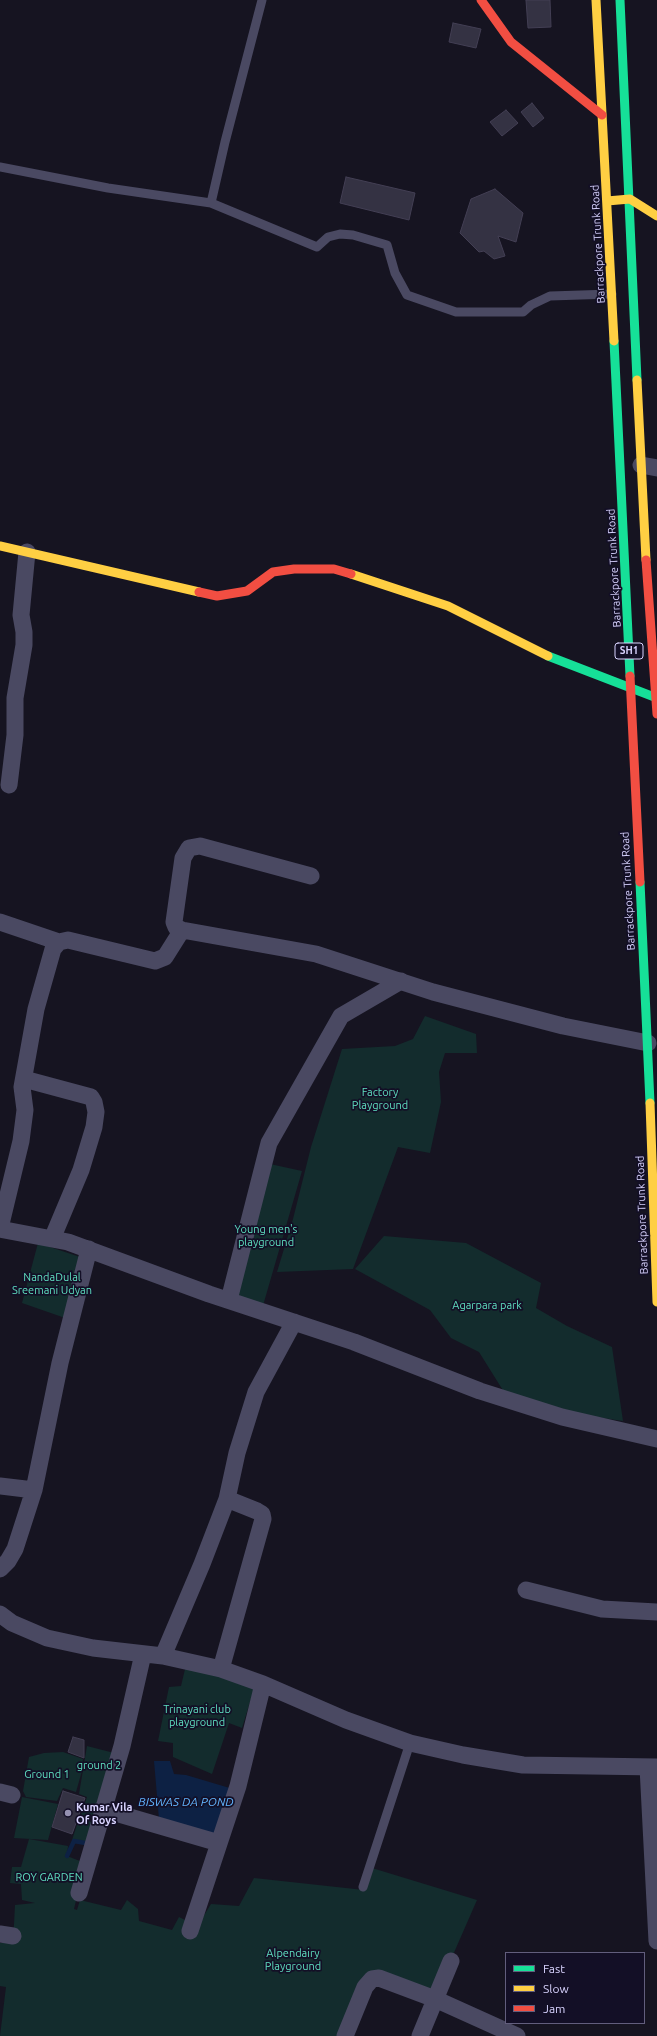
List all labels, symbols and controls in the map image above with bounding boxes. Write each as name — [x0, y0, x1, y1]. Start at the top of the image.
street label: Barrackpore Trunk Road — [588, 184, 608, 304]
street label: Barrackpore Trunk Road — [604, 508, 624, 628]
road number: SH1 — [615, 643, 643, 659]
street label: Barrackpore Trunk Road — [618, 831, 638, 951]
park label: Factory Playground — [352, 1085, 408, 1111]
street label: Barrackpore Trunk Road — [633, 1155, 651, 1275]
park label: Young men's playground — [235, 1222, 297, 1248]
park label: NandaDulal Sreemani Udyan — [12, 1270, 92, 1296]
park label: Agarpara park — [452, 1298, 522, 1312]
park label: Trinayani club playground — [163, 1702, 231, 1728]
park label: ground 2 — [77, 1758, 121, 1772]
park label: Ground 1 — [24, 1767, 70, 1781]
water label: BISWAS DA POND — [138, 1795, 234, 1809]
place label: Kumar Vila Of Roys — [76, 1800, 133, 1826]
marker: Kumar Vila Of Roys — [63, 1808, 73, 1818]
park label: ROY GARDEN — [15, 1870, 83, 1884]
park label: Alpendairy Playground — [265, 1946, 321, 1972]
legend — [505, 1952, 645, 2024]
text: Fast — [543, 1962, 565, 1975]
text: Slow — [543, 1982, 569, 1995]
text: Jam — [543, 2002, 565, 2015]

